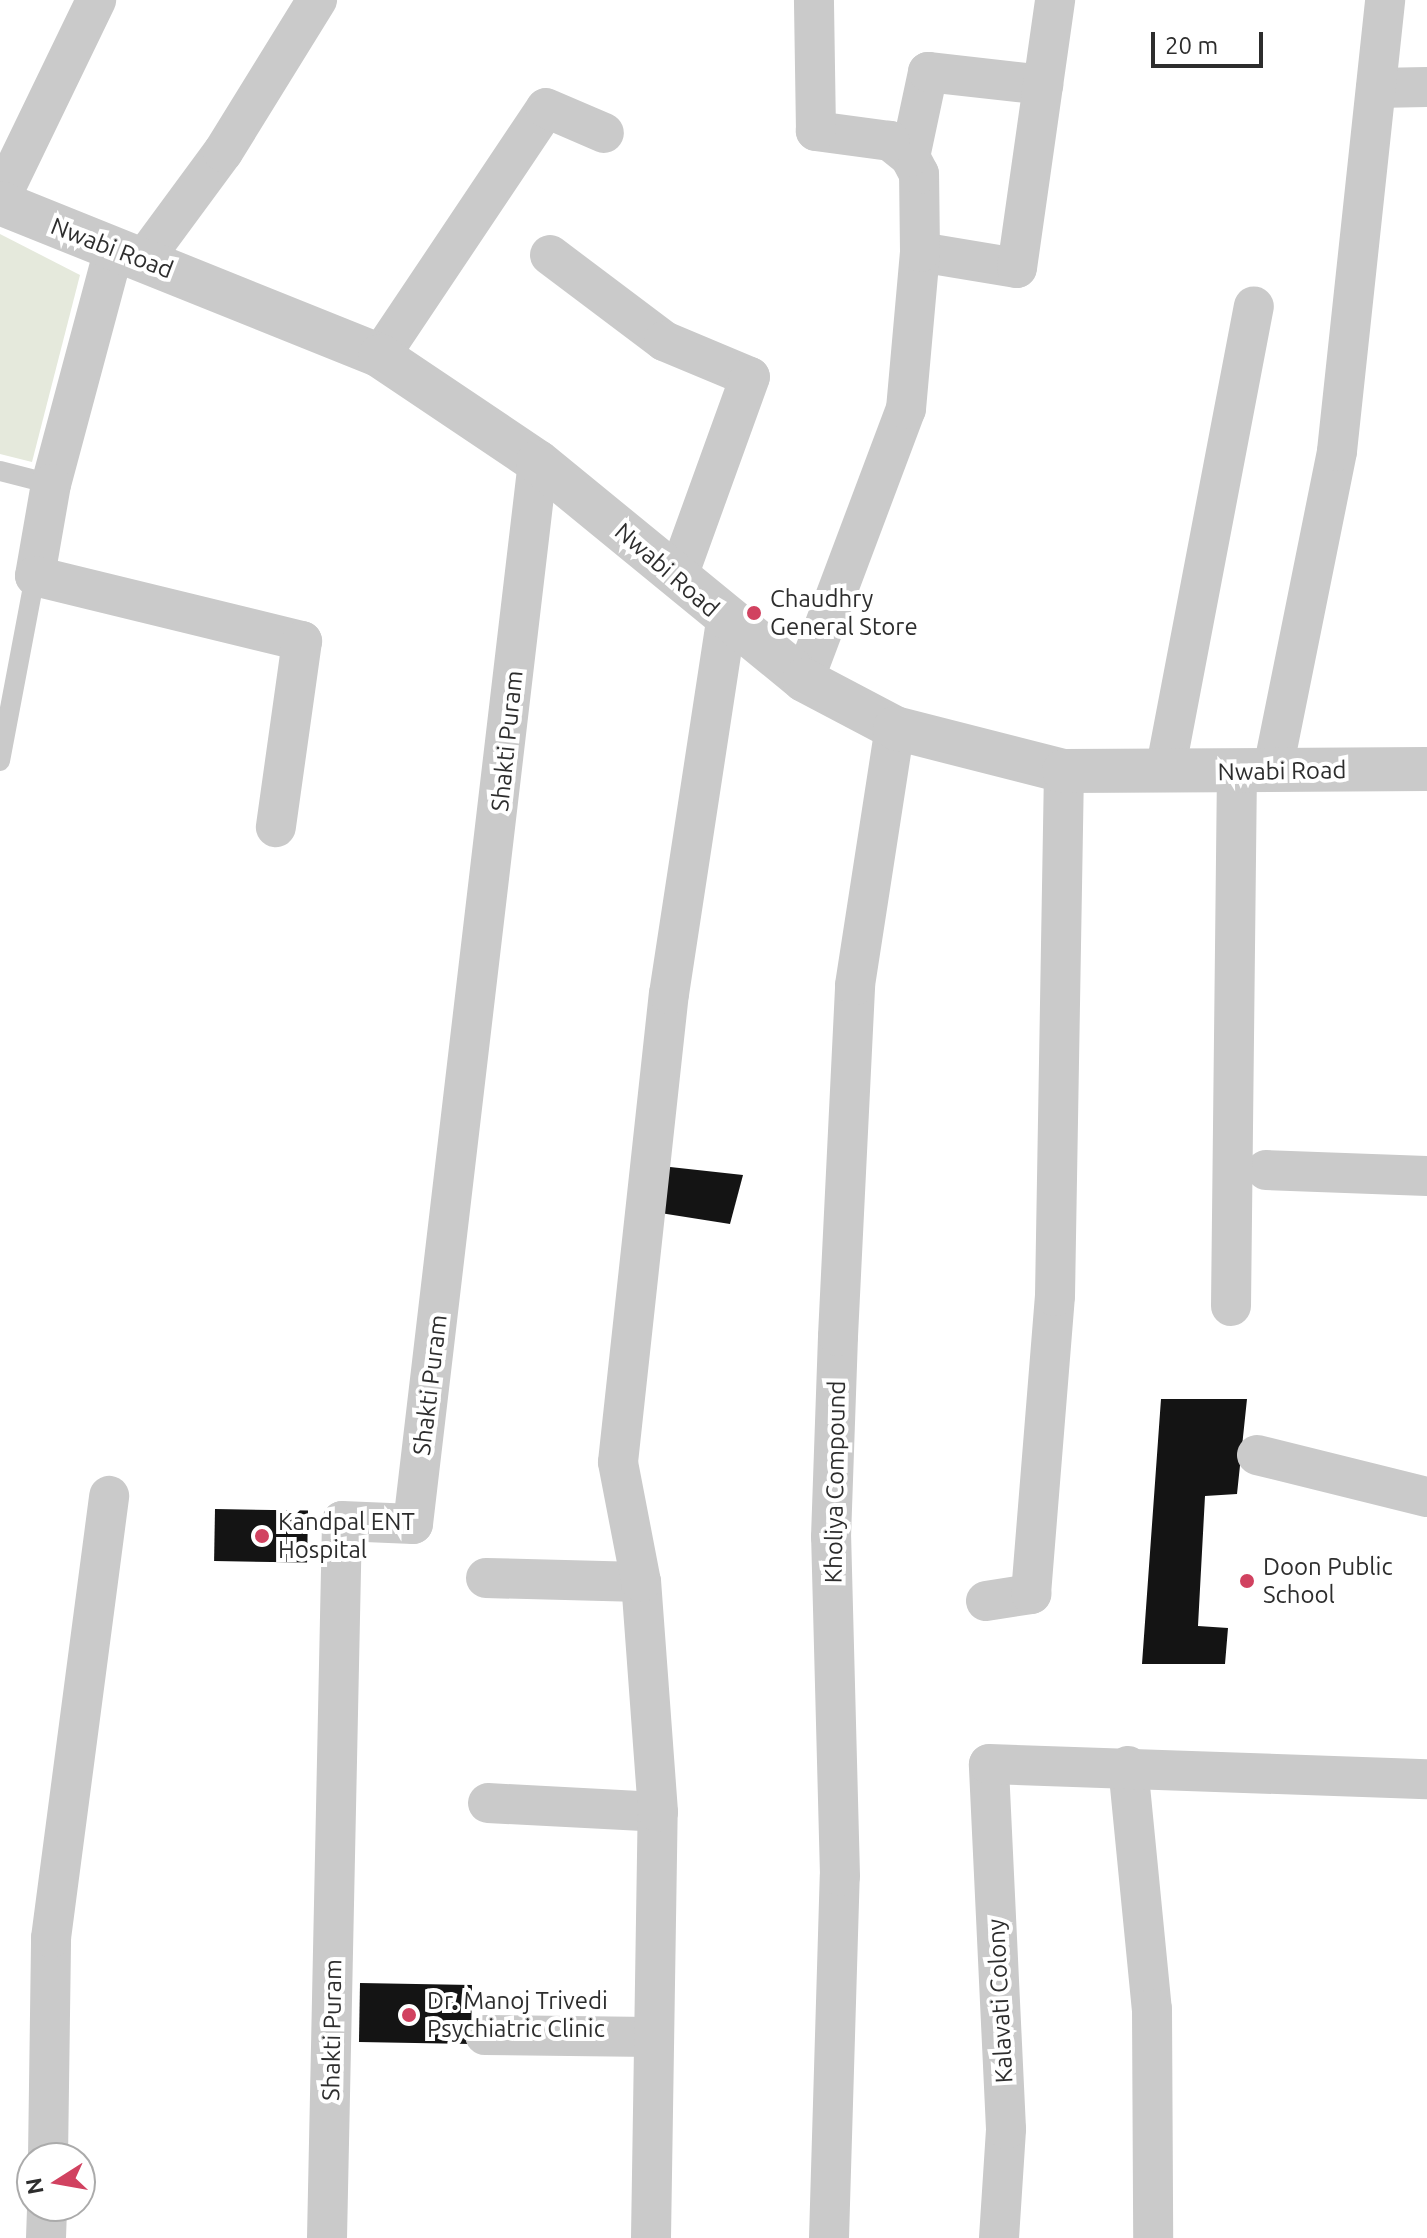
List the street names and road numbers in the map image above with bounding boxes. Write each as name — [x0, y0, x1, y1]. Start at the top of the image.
street label: Nwabi Road — [47, 211, 177, 285]
street label: Nwabi Road — [609, 517, 725, 623]
street label: Shakti Puram — [485, 669, 529, 813]
street label: Nwabi Road — [1217, 755, 1347, 787]
street label: Shakti Puram — [407, 1313, 453, 1457]
street label: Kholiya Compound — [819, 1380, 851, 1584]
street label: Kalavati Colony — [981, 1918, 1019, 2084]
street label: Shakti Puram — [316, 1959, 348, 2101]

